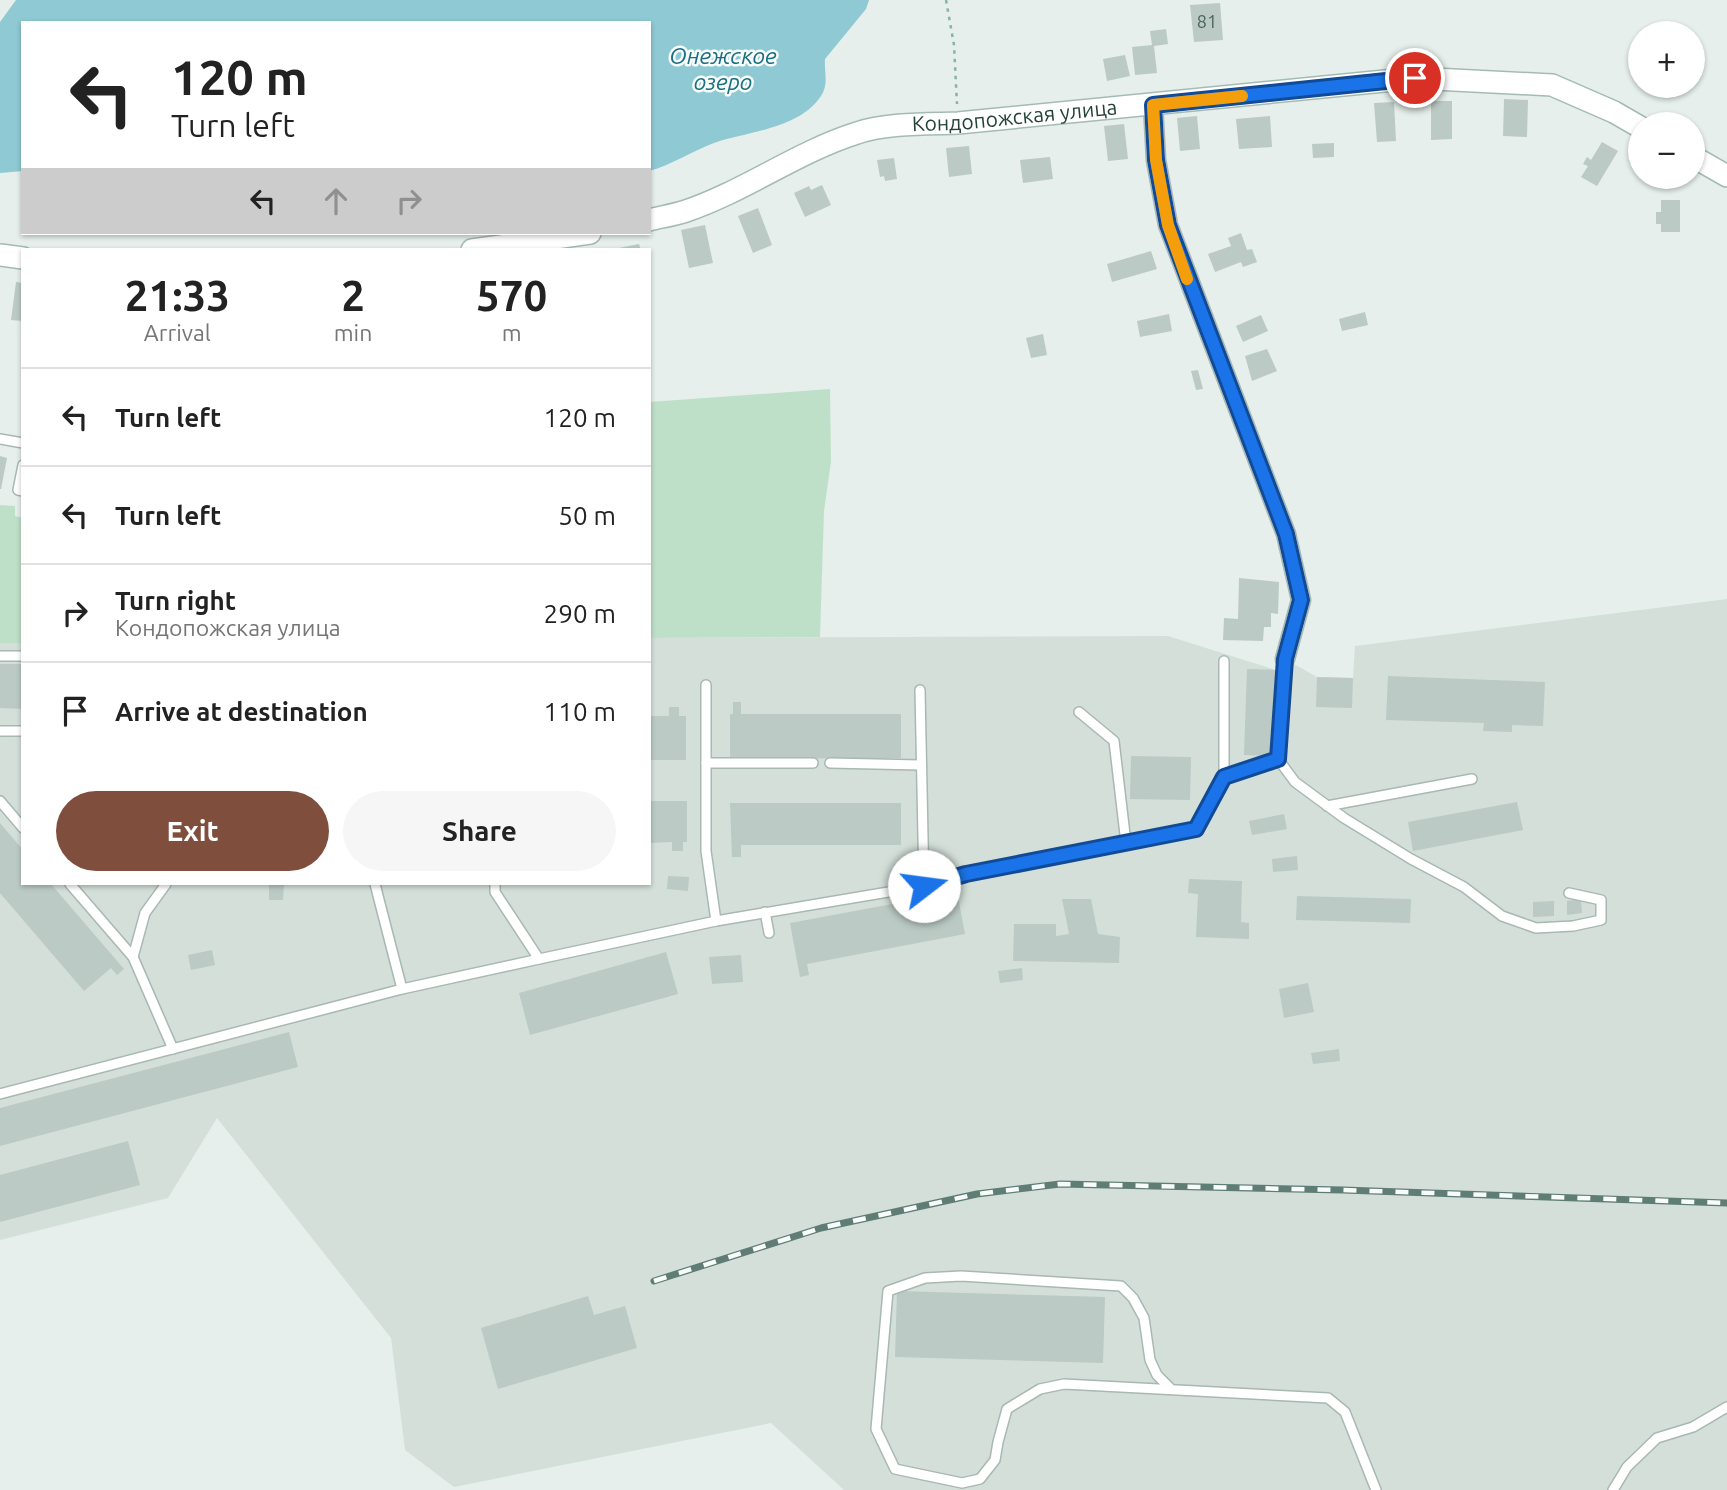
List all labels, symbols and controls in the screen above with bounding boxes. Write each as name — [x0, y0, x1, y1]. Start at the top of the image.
house number: 81 — [1197, 11, 1217, 31]
map controls — [1628, 21, 1705, 189]
button: + — [1628, 21, 1705, 98]
water label: Онежское озеро — [669, 43, 777, 94]
pin — [1385, 48, 1445, 108]
icon: left — [56, 49, 147, 140]
text: 120 m — [171, 49, 308, 104]
icon: arrive — [1396, 59, 1434, 97]
street label: Кондопожская улица — [911, 94, 1118, 135]
text: Turn left — [171, 107, 295, 143]
button: − — [1628, 112, 1705, 189]
icon: left — [244, 182, 282, 220]
icon: ahead — [317, 182, 355, 220]
icon: right — [390, 182, 428, 220]
text: 21:33 — [125, 272, 230, 319]
text: 2 — [341, 272, 365, 319]
text: 570 — [476, 272, 547, 319]
text: Arrival — [144, 320, 211, 345]
text: min — [334, 320, 372, 345]
text: m — [502, 320, 522, 345]
icon: left — [56, 398, 94, 436]
text: Turn left — [115, 403, 221, 432]
text: 120 m — [544, 403, 616, 432]
icon: left — [56, 496, 94, 534]
text: Turn left — [115, 501, 221, 530]
text: 50 m — [558, 501, 616, 530]
text: Turn right — [115, 586, 236, 615]
icon: right — [56, 594, 94, 632]
text: 290 m — [544, 599, 616, 628]
text: Кондопожская улица — [115, 615, 341, 640]
icon: arrive — [56, 692, 94, 730]
text: Arrive at destination — [115, 697, 368, 726]
text: 110 m — [544, 697, 616, 726]
button: Exit — [56, 791, 329, 871]
button: Share — [343, 791, 616, 871]
position arrow — [887, 849, 961, 923]

